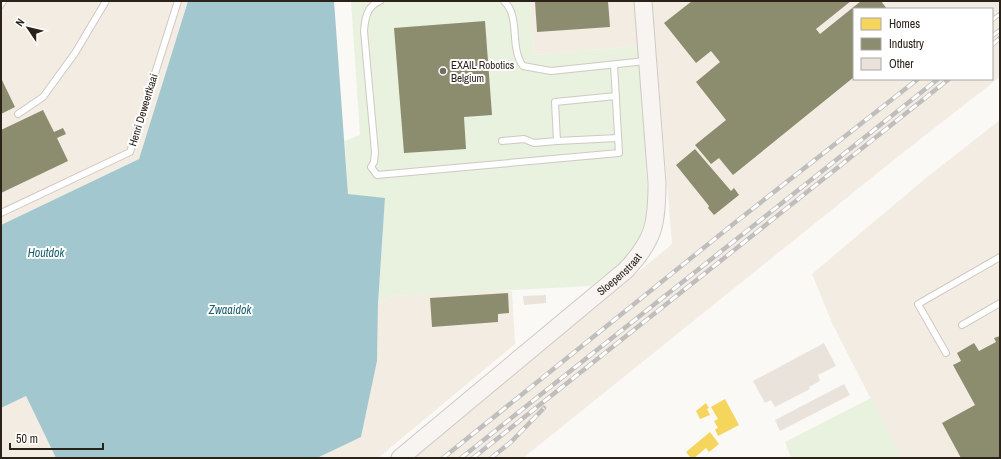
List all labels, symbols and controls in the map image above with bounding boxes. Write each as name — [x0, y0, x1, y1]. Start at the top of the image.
north arrow — [8, 8, 48, 48]
legend — [853, 8, 993, 80]
text: N — [12, 16, 27, 29]
text: Homes — [889, 16, 920, 32]
text: Industry — [889, 36, 924, 52]
text: Other — [889, 56, 914, 72]
place label: EXAIL Robotics Belgium — [451, 58, 515, 85]
marker: EXAIL Robotics Belgium — [438, 66, 448, 76]
street label: Henri Deweertkaai — [125, 72, 161, 148]
water label: Houtdok — [28, 245, 65, 261]
street label: Sloepenstraat — [594, 250, 645, 298]
water label: Zwaaidok — [208, 302, 252, 318]
scale bar — [10, 425, 103, 451]
text: 50 m — [16, 431, 38, 447]

